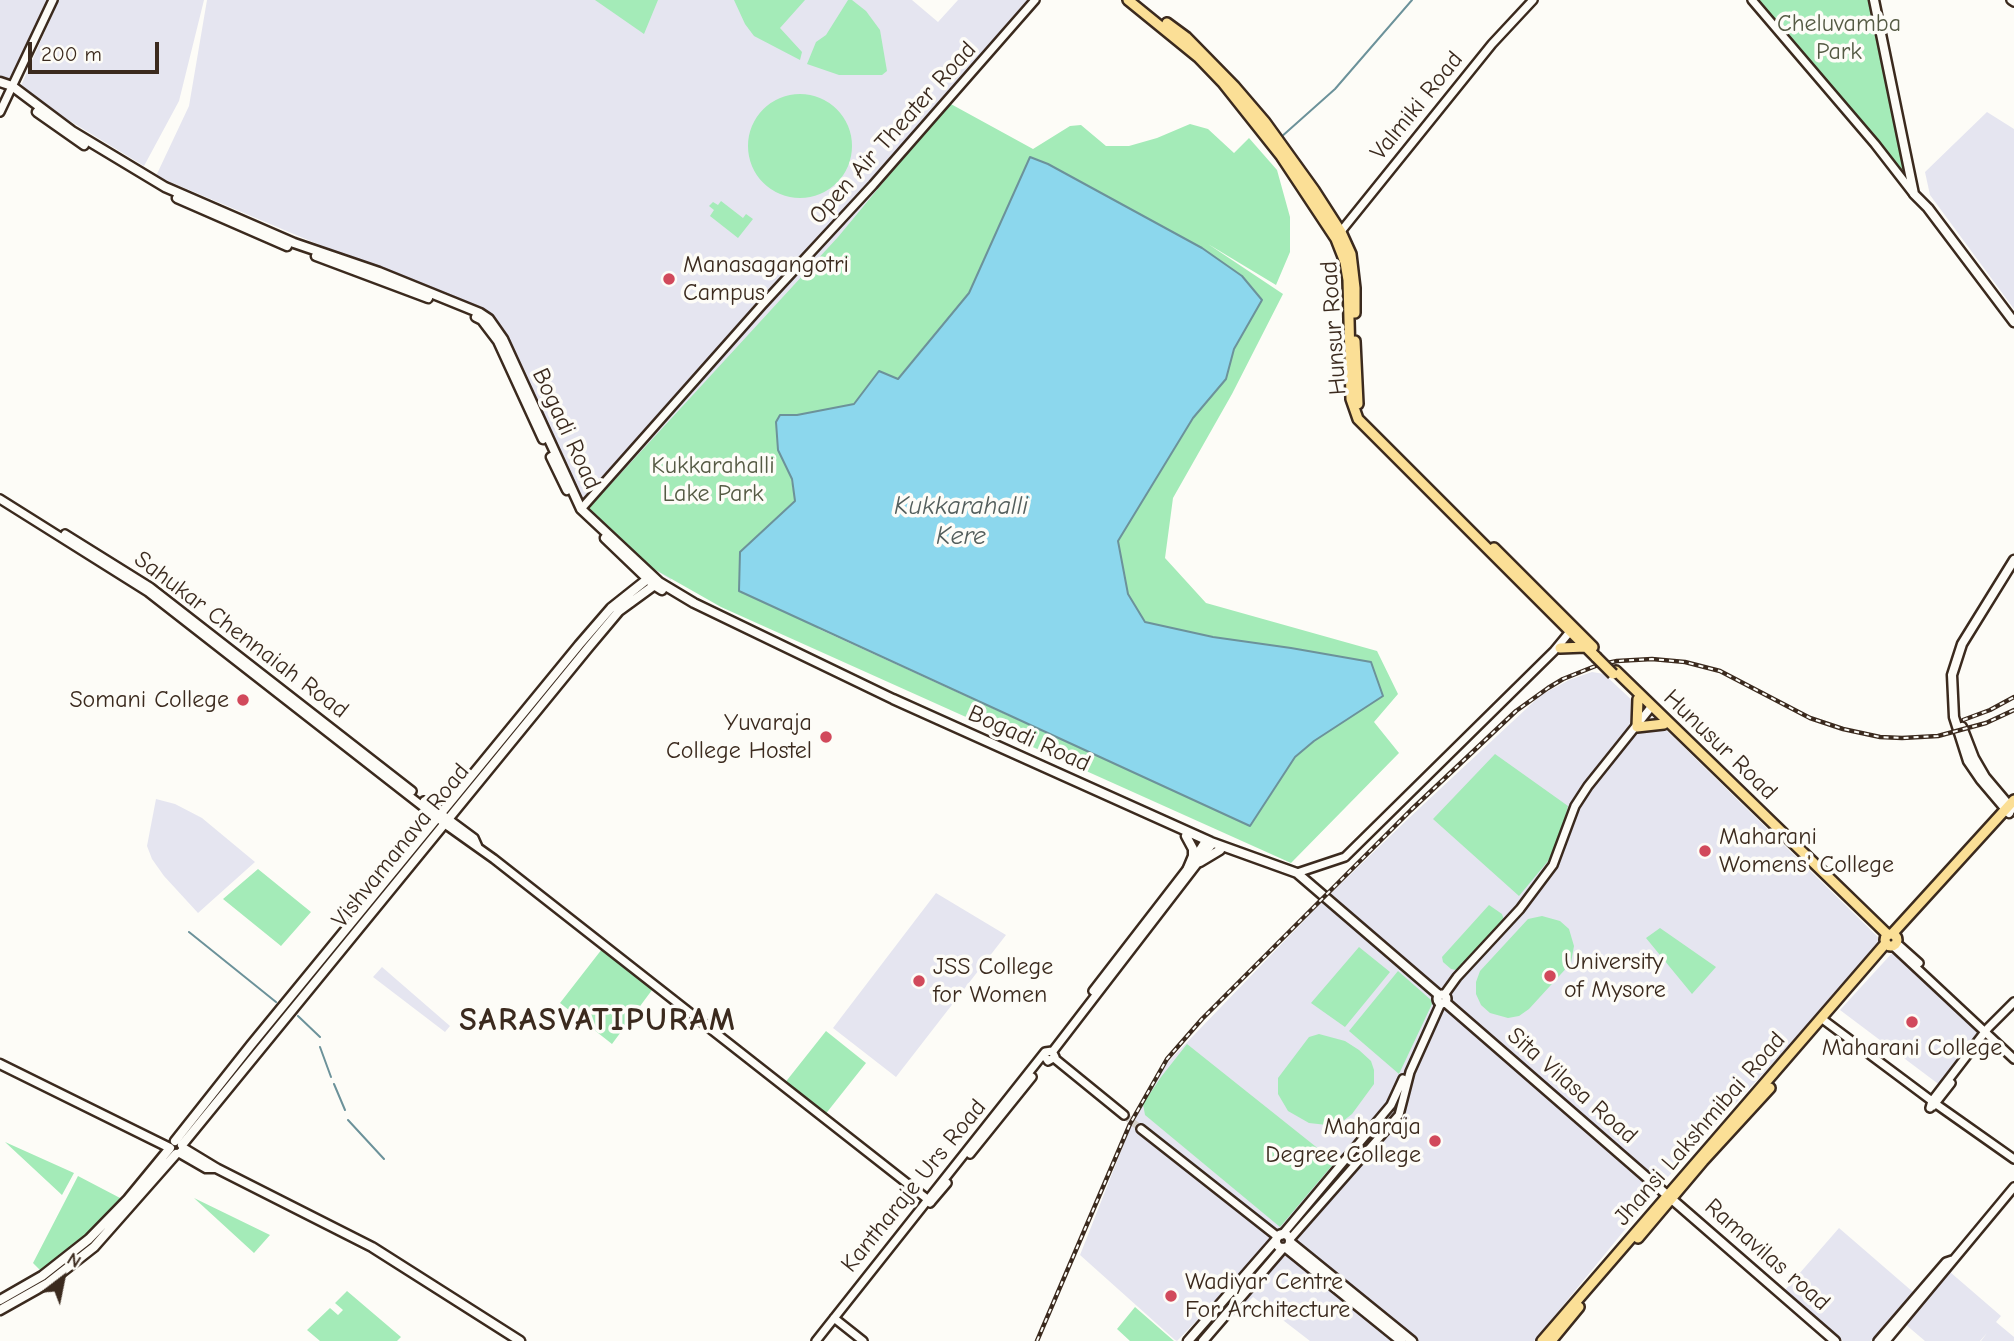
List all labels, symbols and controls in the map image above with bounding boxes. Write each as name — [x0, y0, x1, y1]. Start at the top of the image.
park label: Cheluvamba Park — [1777, 10, 1901, 66]
scale bar — [32, 28, 163, 72]
street label: Open Air Theater Road — [803, 36, 983, 230]
text: 200 m — [41, 42, 102, 66]
street label: Valmiki Road — [1364, 46, 1470, 166]
place label: Manasagangotri Campus — [683, 251, 849, 307]
street label: Hunsur Road — [1315, 260, 1353, 396]
marker: Manasagangotri Campus — [661, 271, 677, 287]
street label: Bogadi Road — [525, 364, 607, 494]
park label: Kukkarahalli Lake Park — [651, 452, 775, 508]
water label: Kukkarahalli Kere — [894, 491, 1028, 552]
street label: Sahukar Chennaiah Road — [128, 545, 354, 725]
street label: Hunusur Road — [1657, 684, 1783, 806]
place label: Somani College — [69, 686, 229, 714]
marker: Somani College — [235, 692, 251, 708]
street label: Bogadi Road — [963, 699, 1095, 779]
place label: Yuvaraja College Hostel — [666, 709, 812, 765]
marker: Yuvaraja College Hostel — [818, 729, 834, 745]
street label: Vishvamanava Road — [326, 758, 476, 934]
place label: Maharani Womens' College — [1719, 823, 1894, 879]
marker: Maharani Womens' College — [1697, 843, 1713, 859]
place label: University of Mysore — [1564, 948, 1666, 1004]
place label: JSS College for Women — [933, 953, 1053, 1009]
marker: University of Mysore — [1542, 968, 1558, 984]
marker: JSS College for Women — [911, 973, 927, 989]
district label: SARASVATIPURAM — [461, 1002, 735, 1040]
marker: Maharani College — [1904, 1014, 1920, 1030]
street label: Sita Vilasa Road — [1501, 1022, 1643, 1150]
street label: Jhansi Lakshmibai Road — [1608, 1026, 1792, 1232]
place label: Maharani College — [1822, 1034, 2002, 1062]
street label: Kantharaje Urs Road — [835, 1094, 993, 1278]
place label: Maharaja Degree College — [1265, 1113, 1421, 1169]
marker: Maharaja Degree College — [1427, 1133, 1443, 1149]
street label: Ramavilas road — [1698, 1193, 1836, 1317]
north arrow — [28, 1243, 98, 1313]
text: N — [63, 1248, 85, 1273]
place label: Wadiyar Centre For Architecture — [1185, 1268, 1350, 1324]
marker: Wadiyar Centre For Architecture — [1163, 1288, 1179, 1304]

